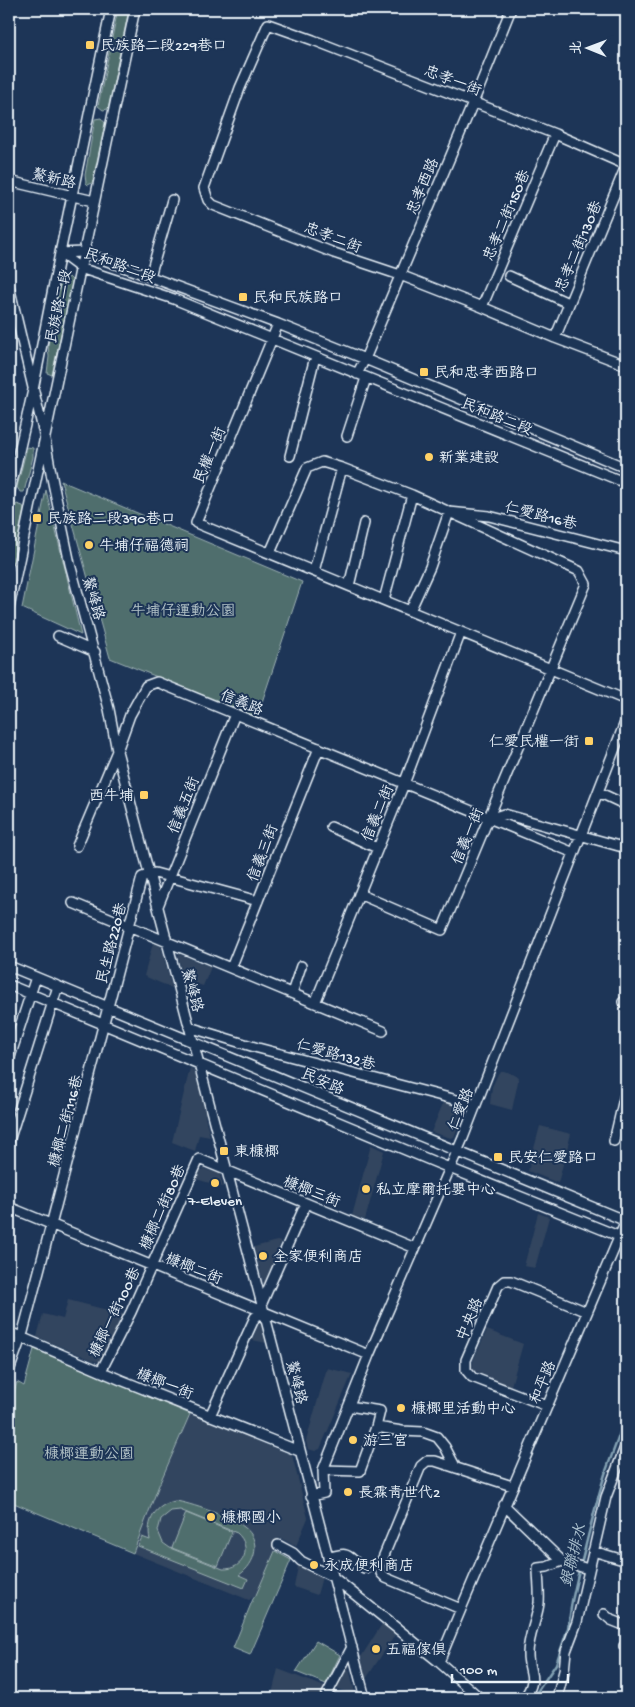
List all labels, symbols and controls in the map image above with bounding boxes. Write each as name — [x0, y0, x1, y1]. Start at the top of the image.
north arrow — [562, 22, 612, 72]
place label: 民族路二段229巷口 — [100, 38, 227, 56]
marker: 民族路二段229巷口 — [84, 39, 96, 51]
text: 北 — [569, 41, 586, 55]
street label: 忠孝一街 — [421, 63, 484, 101]
street label: 忠孝西路 — [404, 156, 444, 218]
street label: 鰲新路 — [30, 166, 78, 194]
street label: 忠孝二街150巷 — [481, 167, 535, 264]
street label: 忠孝二街130巷 — [553, 198, 607, 295]
street label: 忠孝二街 — [301, 220, 364, 258]
street label: 民和路二段 — [81, 246, 158, 288]
street label: 民族路二段 — [43, 268, 77, 345]
place label: 民和民族路口 — [253, 290, 343, 308]
marker: 民和民族路口 — [237, 291, 249, 303]
place label: 民和忠孝西路口 — [434, 365, 539, 383]
marker: 民和忠孝西路口 — [418, 366, 430, 378]
street label: 民和路二段 — [458, 395, 534, 440]
street label: 民權一街 — [190, 424, 231, 487]
place label: 新業建設 — [439, 449, 499, 468]
marker: 新業建設 — [423, 451, 435, 463]
street label: 仁愛路16巷 — [503, 499, 578, 535]
place label: 民族路二段390巷口 — [47, 511, 176, 529]
marker: 民族路二段390巷口 — [31, 512, 43, 524]
place label: 牛埔仔福德祠 — [99, 537, 189, 556]
marker: 牛埔仔福德祠 — [83, 539, 95, 551]
street label: 鰲峰路 — [77, 574, 107, 623]
park label: 牛埔仔運動公園 — [130, 603, 236, 621]
street label: 信義路 — [217, 687, 265, 721]
place label: 仁愛民權一街 — [489, 733, 579, 752]
marker: 仁愛民權一街 — [583, 735, 595, 747]
street label: 信義五街 — [165, 775, 204, 837]
street label: 信義二街 — [359, 783, 399, 845]
place label: 西牛埔 — [89, 788, 134, 806]
marker: 西牛埔 — [138, 789, 150, 801]
street label: 信義一街 — [449, 806, 489, 868]
street label: 信義三街 — [245, 822, 283, 885]
street label: 民生路220巷 — [94, 901, 132, 986]
street label: 鰲峰路 — [177, 966, 206, 1015]
street label: 仁愛路132巷 — [294, 1037, 377, 1075]
street label: 民安路 — [298, 1066, 346, 1100]
street label: 槺榔二街116巷 — [46, 1073, 88, 1170]
street label: 仁愛路 — [445, 1086, 479, 1134]
place label: 東槺榔 — [234, 1144, 279, 1162]
marker: 東槺榔 — [218, 1145, 230, 1157]
place label: 民安仁愛路口 — [508, 1150, 598, 1168]
marker: 民安仁愛路口 — [492, 1151, 504, 1163]
street label: 槺榔二街80巷 — [137, 1162, 191, 1253]
street label: 槺榔三街 — [280, 1173, 342, 1212]
marker: 7-Eleven — [209, 1177, 221, 1189]
place label: 私立摩爾托嬰中心 — [376, 1182, 496, 1200]
marker: 私立摩爾托嬰中心 — [360, 1183, 372, 1195]
place label: 7-Eleven — [187, 1193, 242, 1211]
place label: 全家便利商店 — [273, 1248, 363, 1267]
street label: 槺榔二街 — [162, 1250, 224, 1289]
marker: 全家便利商店 — [257, 1250, 269, 1262]
street label: 槺榔一街100巷 — [86, 1265, 145, 1361]
street label: 中央路 — [454, 1296, 488, 1344]
street label: 鰲峰路 — [281, 1358, 309, 1407]
street label: 和平路 — [527, 1359, 561, 1407]
street label: 槺榔一街 — [133, 1365, 195, 1404]
place label: 槺榔里活動中心 — [411, 1401, 516, 1419]
marker: 槺榔里活動中心 — [395, 1402, 407, 1414]
place label: 游三宮 — [363, 1433, 408, 1451]
marker: 游三宮 — [347, 1434, 359, 1446]
park label: 槺榔運動公園 — [44, 1446, 134, 1464]
place label: 長霖青世代2 — [358, 1485, 440, 1503]
marker: 長霖青世代2 — [342, 1486, 354, 1498]
place label: 槺榔國小 — [221, 1510, 281, 1528]
marker: 槺榔國小 — [205, 1511, 217, 1523]
water label: 銀聯排水 — [557, 1521, 593, 1589]
place label: 永成便利商店 — [324, 1557, 414, 1576]
marker: 永成便利商店 — [308, 1559, 320, 1571]
place label: 五福傢俱 — [386, 1641, 446, 1660]
marker: 五福傢俱 — [370, 1643, 382, 1655]
scale bar — [452, 1652, 569, 1684]
text: 100 m — [459, 1662, 498, 1680]

